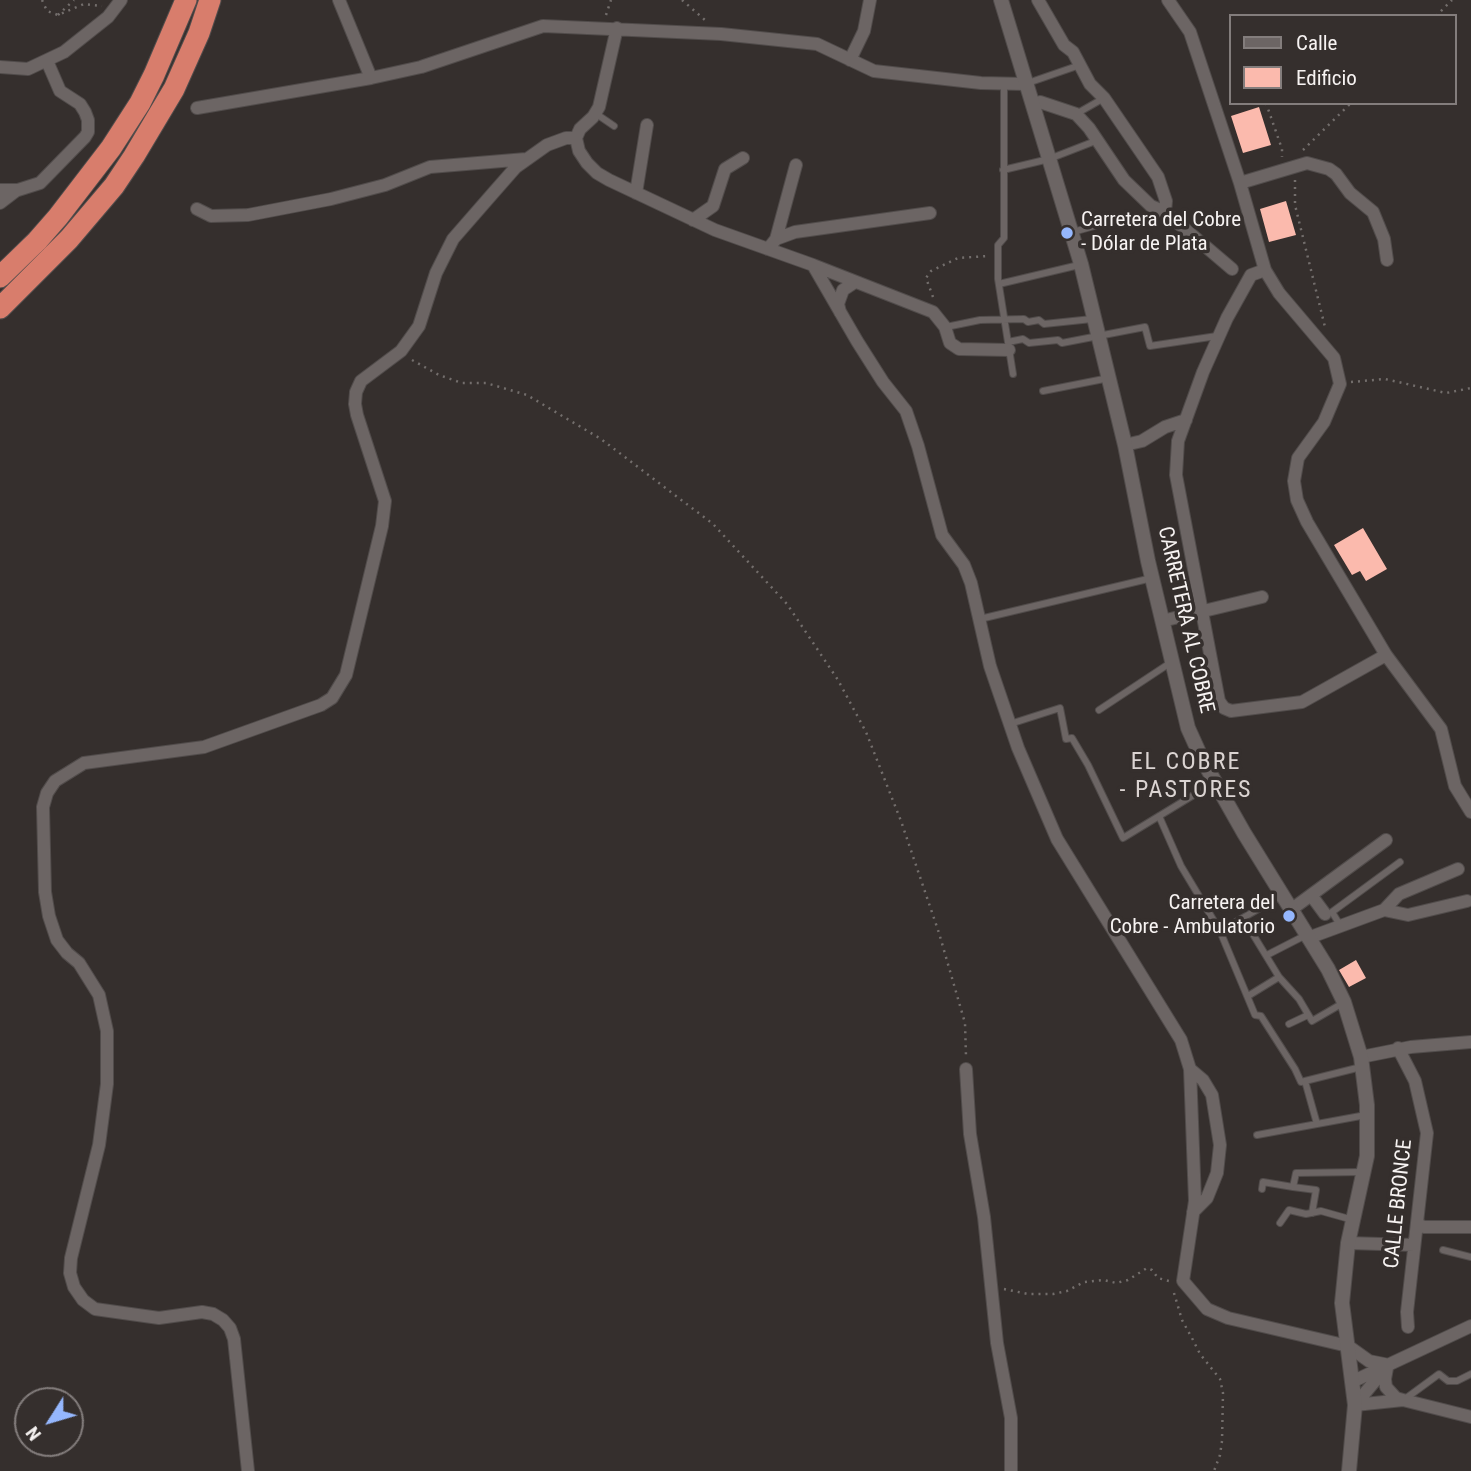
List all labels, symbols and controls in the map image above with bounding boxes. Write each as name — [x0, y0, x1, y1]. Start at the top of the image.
legend — [1230, 14, 1457, 105]
text: Calle — [1296, 31, 1337, 55]
text: Edificio — [1296, 66, 1357, 90]
place label: Carretera del Cobre - Dólar de Plata — [1081, 208, 1241, 258]
marker: Carretera del Cobre - Dólar de Plata — [1059, 225, 1075, 241]
street label: CARRETERA AL COBRE — [1151, 524, 1219, 716]
district label: EL COBRE - PASTORES — [1121, 749, 1251, 805]
place label: Carretera del Cobre - Ambulatorio — [1110, 891, 1275, 941]
marker: Carretera del Cobre - Ambulatorio — [1281, 908, 1297, 924]
street label: CALLE BRONCE — [1380, 1138, 1418, 1270]
north arrow — [14, 1387, 84, 1457]
text: N — [21, 1422, 46, 1445]

